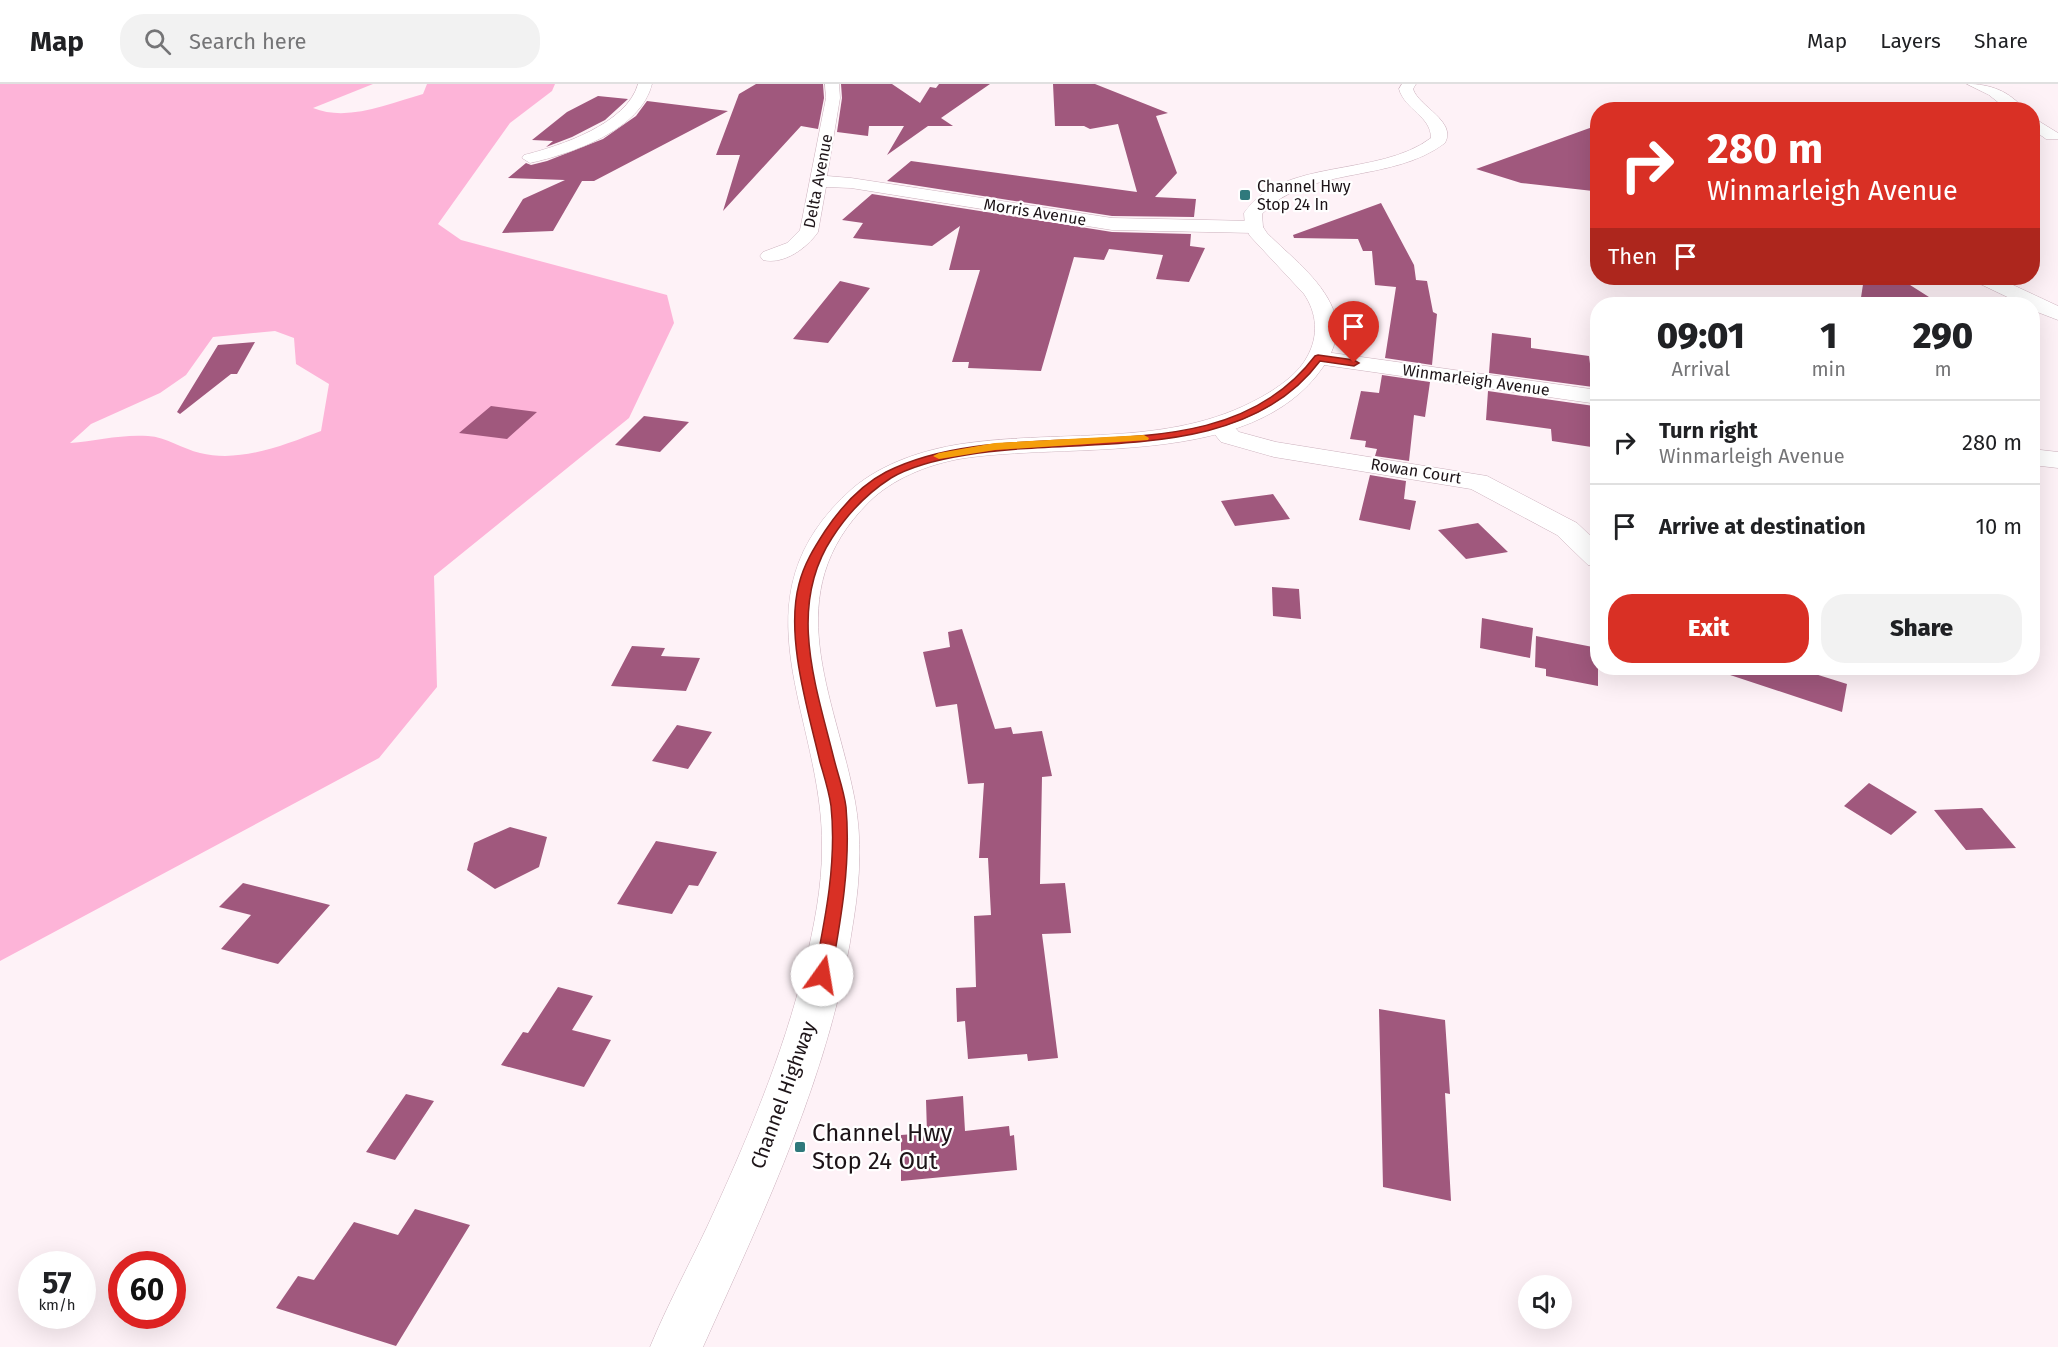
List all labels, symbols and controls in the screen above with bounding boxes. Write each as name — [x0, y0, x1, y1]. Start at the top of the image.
search box — [120, 14, 540, 68]
text: Map — [30, 25, 84, 58]
icon: search — [141, 25, 174, 58]
text: Search here — [189, 28, 307, 55]
text: Map — [1807, 28, 1847, 54]
text: Layers — [1880, 28, 1941, 54]
text: Share — [1974, 28, 2028, 54]
text: 280 m — [1707, 124, 1823, 174]
icon: right — [1608, 126, 1686, 204]
street label: Delta Avenue — [800, 132, 836, 230]
text: Winmarleigh Avenue — [1707, 175, 1958, 207]
place label: Channel Hwy Stop 24 In — [1257, 177, 1351, 214]
marker: Channel Hwy Stop 24 In — [1238, 188, 1252, 202]
street label: Morris Avenue — [982, 195, 1088, 229]
icon: arrive — [1669, 240, 1702, 273]
text: Then — [1608, 243, 1657, 270]
pin — [1328, 301, 1379, 363]
icon: arrive — [1337, 310, 1370, 343]
text: 09:01 — [1657, 314, 1745, 358]
text: 1 — [1820, 314, 1837, 358]
text: 290 — [1913, 314, 1973, 358]
text: Arrival — [1671, 357, 1730, 381]
text: min — [1811, 357, 1846, 381]
text: m — [1934, 357, 1952, 381]
street label: Winmarleigh Avenue — [1401, 360, 1551, 400]
text: Turn right — [1659, 417, 1758, 444]
icon: right — [1608, 426, 1641, 459]
text: 280 m — [1962, 429, 2022, 456]
text: Winmarleigh Avenue — [1659, 444, 1845, 468]
street label: Rowan Court — [1369, 454, 1463, 488]
icon: arrive — [1608, 510, 1641, 543]
text: Arrive at destination — [1659, 513, 1866, 540]
text: 10 m — [1976, 513, 2022, 540]
button: Exit — [1608, 594, 1809, 663]
button: Share — [1821, 594, 2022, 663]
position arrow — [790, 943, 854, 1007]
street label: Channel Highway — [745, 1018, 821, 1172]
place label: Channel Hwy Stop 24 Out — [812, 1119, 952, 1175]
marker: Channel Hwy Stop 24 Out — [793, 1140, 807, 1154]
speed limit sign: 60 — [108, 1251, 186, 1329]
text: 57 — [42, 1265, 72, 1301]
map controls — [1518, 1275, 1572, 1329]
button: sound — [1518, 1275, 1572, 1329]
text: km/h — [38, 1296, 76, 1314]

